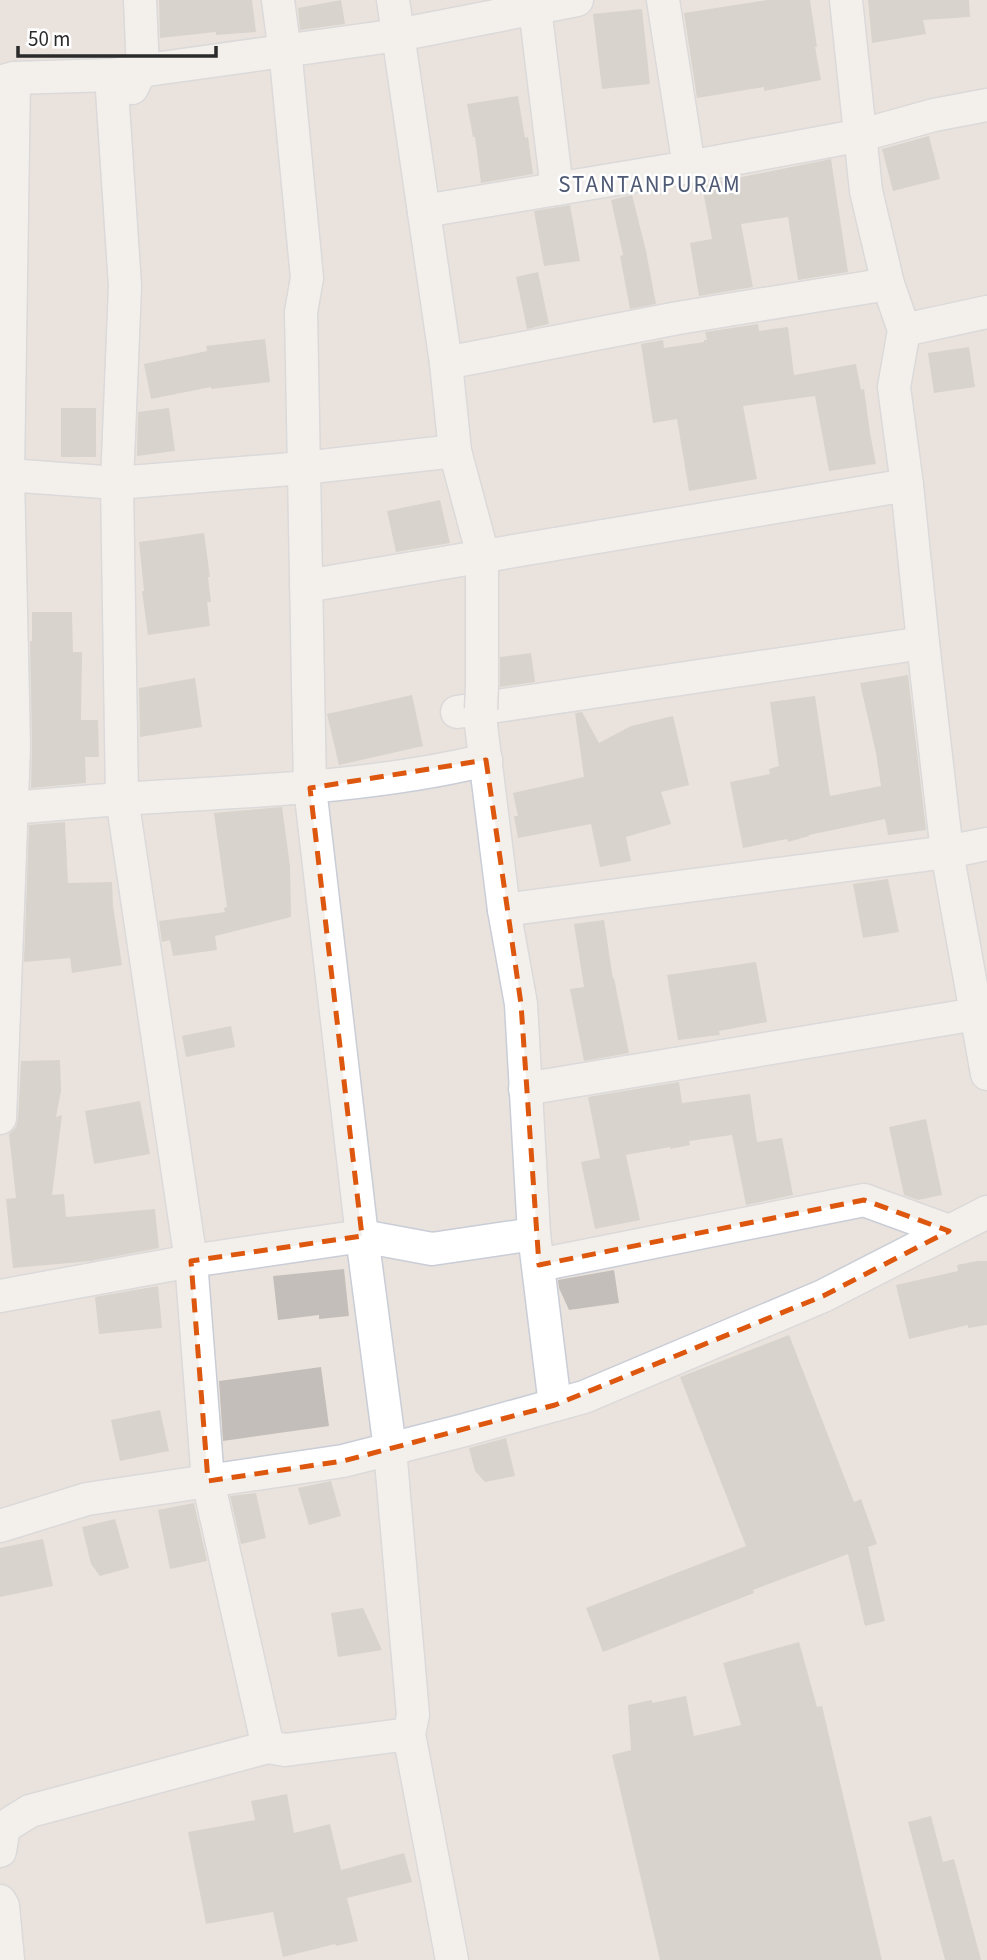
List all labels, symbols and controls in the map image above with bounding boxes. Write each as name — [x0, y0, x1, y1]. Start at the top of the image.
scale bar — [18, 14, 215, 58]
text: 50 m — [28, 24, 70, 54]
district label: STANTANPURAM — [558, 168, 742, 201]

